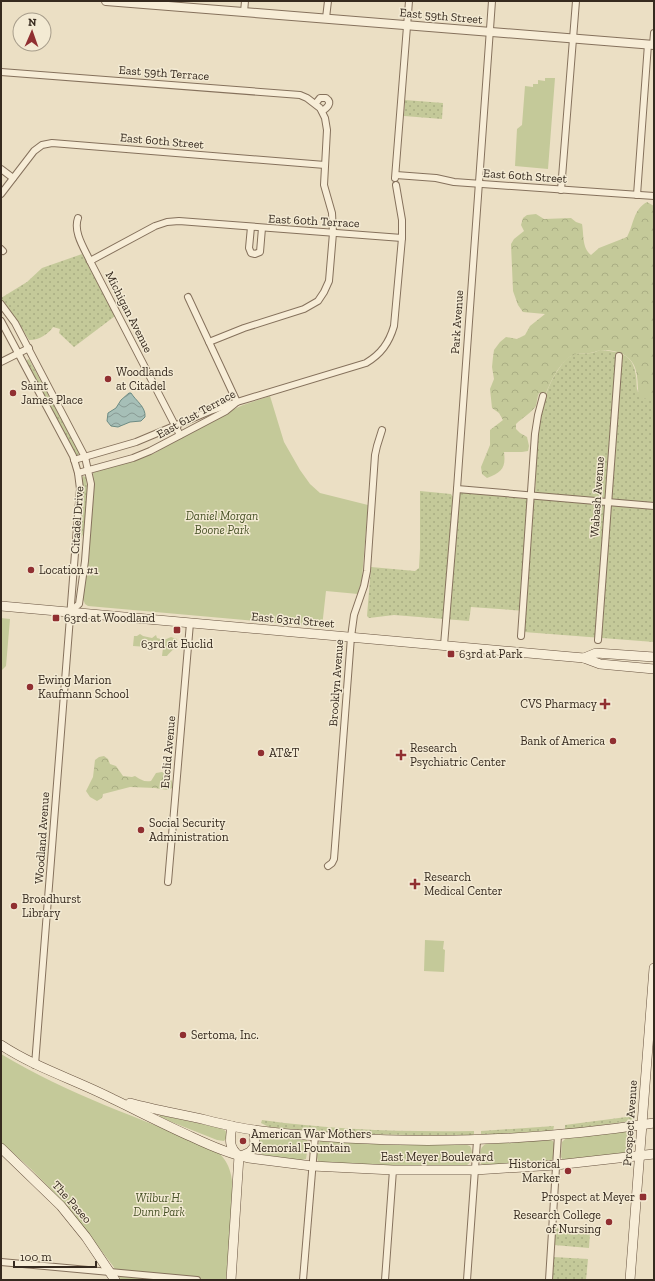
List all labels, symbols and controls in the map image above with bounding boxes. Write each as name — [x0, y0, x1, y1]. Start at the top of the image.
street label: East 59th Street — [399, 5, 484, 27]
north arrow — [12, 12, 52, 52]
text: N — [28, 16, 37, 29]
street label: East 59th Terrace — [118, 63, 210, 83]
street label: East 60th Street — [120, 130, 205, 152]
street label: East 60th Street — [483, 166, 568, 186]
street label: East 60th Terrace — [268, 212, 360, 230]
street label: Michigan Avenue — [103, 269, 156, 355]
street label: Park Avenue — [448, 289, 466, 355]
place label: Woodlands at Citadel — [116, 365, 173, 393]
marker: Woodlands at Citadel — [103, 374, 113, 384]
place label: Saint James Place — [21, 379, 83, 407]
street label: East 61st Terrace — [154, 386, 238, 441]
marker: Saint James Place — [8, 388, 18, 398]
street label: Wabash Avenue — [587, 456, 607, 538]
street label: Citadel Drive — [68, 485, 86, 554]
park label: Daniel Morgan Boone Park — [186, 509, 258, 537]
place label: Location #1 — [39, 563, 99, 577]
marker: Location #1 — [26, 565, 36, 575]
street label: East 63rd Street — [251, 609, 336, 631]
place label: 63rd at Woodland — [64, 611, 156, 625]
marker: 63rd at Woodland — [51, 613, 61, 623]
marker: 63rd at Euclid — [172, 625, 182, 635]
place label: 63rd at Euclid — [141, 637, 213, 651]
street label: Brooklyn Avenue — [326, 639, 346, 727]
place label: 63rd at Park — [459, 647, 523, 661]
marker: 63rd at Park — [446, 649, 456, 659]
place label: Ewing Marion Kaufmann School — [38, 673, 129, 701]
marker: Ewing Marion Kaufmann School — [25, 682, 35, 692]
place label: CVS Pharmacy — [520, 697, 598, 711]
marker: CVS Pharmacy — [600, 699, 610, 709]
street label: Euclid Avenue — [158, 715, 178, 789]
place label: Bank of America — [520, 734, 605, 748]
marker: Bank of America — [608, 736, 618, 746]
place label: Research Psychiatric Center — [410, 741, 506, 769]
place label: AT&T — [269, 746, 300, 760]
marker: AT&T — [256, 748, 266, 758]
marker: Research Psychiatric Center — [395, 749, 407, 761]
street label: Woodland Avenue — [32, 791, 52, 885]
place label: Social Security Administration — [149, 816, 229, 844]
marker: Social Security Administration — [136, 825, 146, 835]
place label: Research Medical Center — [424, 870, 503, 898]
marker: Research Medical Center — [409, 878, 421, 890]
place label: Broadhurst Library — [22, 892, 82, 920]
marker: Broadhurst Library — [9, 901, 19, 911]
place label: Sertoma, Inc. — [191, 1028, 259, 1042]
marker: Sertoma, Inc. — [178, 1030, 188, 1040]
street label: Prospect Avenue — [620, 1079, 640, 1166]
place label: American War Mothers Memorial Fountain — [251, 1127, 371, 1155]
marker: American War Mothers Memorial Fountain — [238, 1136, 248, 1146]
street label: East Meyer Boulevard — [381, 1150, 494, 1164]
place label: Historical Marker — [509, 1157, 560, 1185]
marker: Historical Marker — [563, 1166, 573, 1176]
street label: The Paseo — [49, 1178, 95, 1226]
place label: Prospect at Meyer — [541, 1190, 635, 1204]
park label: Wilbur H. Dunn Park — [133, 1191, 185, 1219]
marker: Prospect at Meyer — [638, 1192, 648, 1202]
place label: Research College of Nursing — [513, 1208, 601, 1236]
marker: Research College of Nursing — [604, 1217, 614, 1227]
scale bar — [14, 1243, 96, 1269]
text: 100 m — [20, 1250, 52, 1264]

